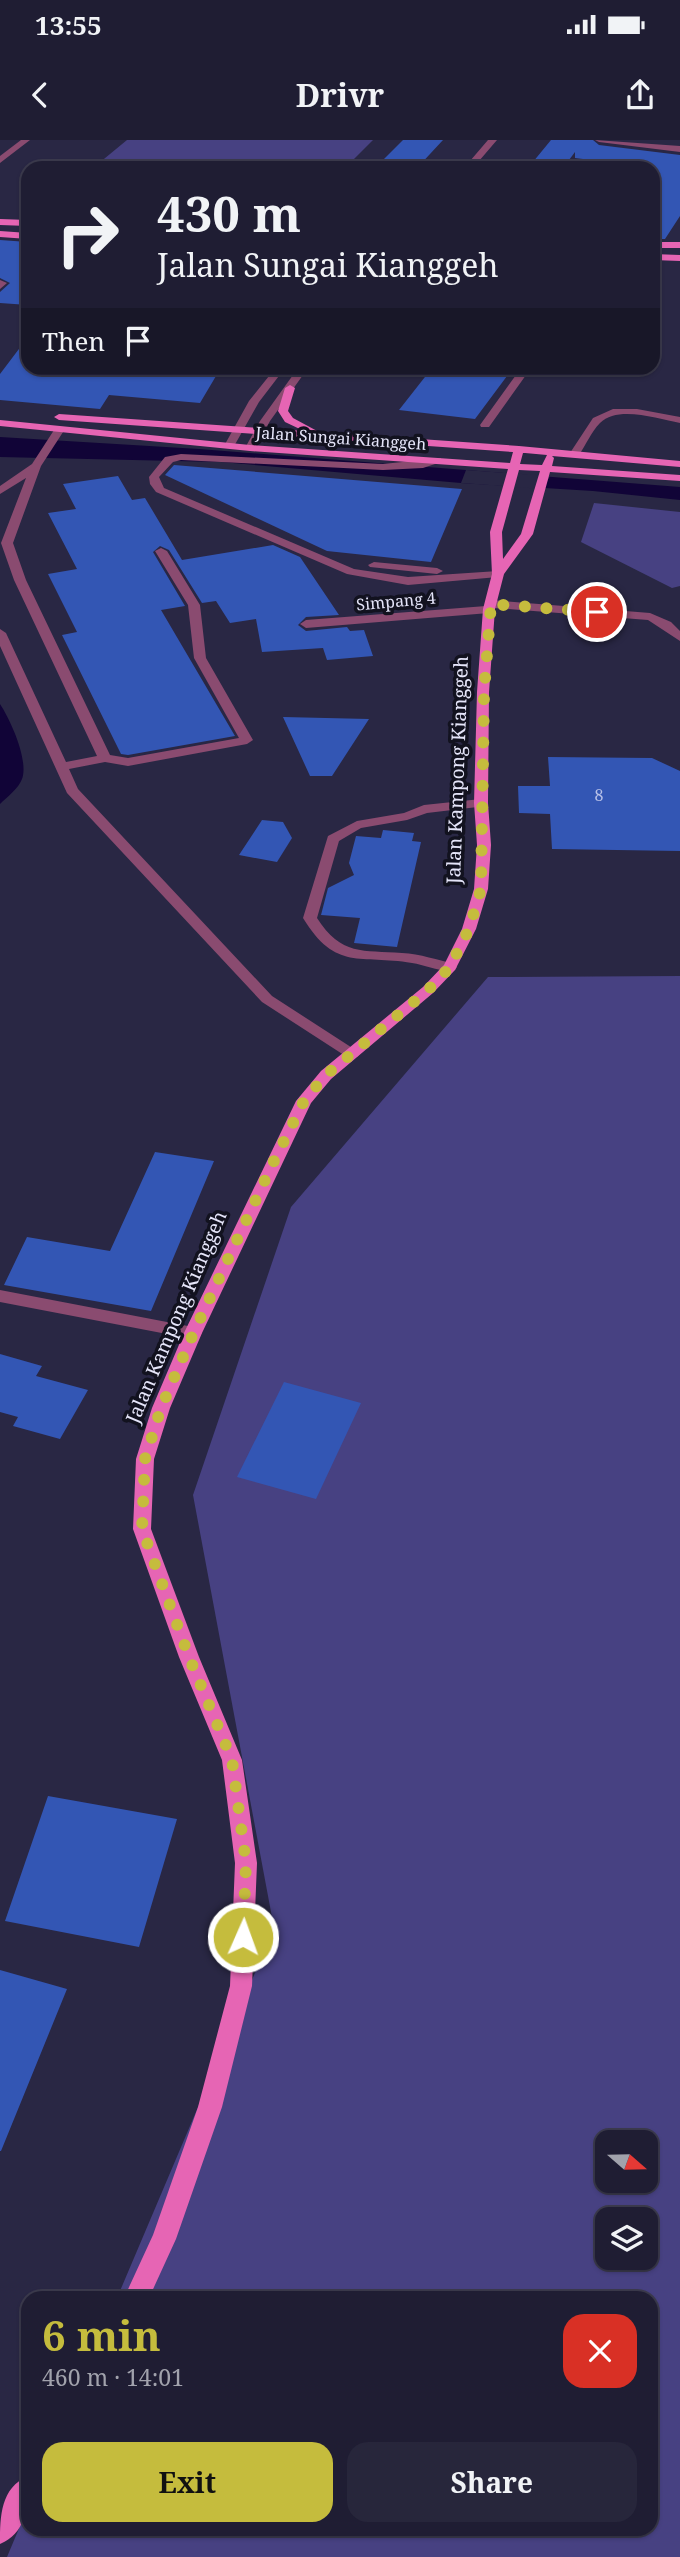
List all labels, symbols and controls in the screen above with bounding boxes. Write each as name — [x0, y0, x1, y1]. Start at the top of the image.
text: 13:55 — [35, 7, 102, 43]
text: Drivr — [296, 73, 384, 116]
icon: back — [21, 76, 59, 114]
icon: share — [621, 76, 659, 114]
text: 430 m — [157, 180, 301, 246]
icon: right — [42, 189, 133, 280]
text: Jalan Sungai Kianggeh — [157, 243, 499, 286]
icon: arrive — [119, 322, 157, 360]
text: Then — [42, 323, 105, 359]
street label: Jalan Sungai Kianggeh — [254, 421, 427, 455]
pin — [567, 582, 627, 642]
street label: Simpang 4 — [355, 587, 437, 615]
icon: arrive — [578, 593, 616, 631]
street label: Jalan Kampong Kianggeh — [440, 655, 474, 886]
house number: 8 — [595, 784, 604, 806]
street label: Jalan Kampong Kianggeh — [119, 1207, 233, 1428]
position arrow — [206, 1900, 280, 1974]
north arrow — [595, 2130, 658, 2193]
map controls — [595, 2130, 658, 2270]
button: layers — [595, 2207, 658, 2270]
text: 6 min — [42, 2306, 161, 2363]
button: close — [563, 2314, 637, 2388]
text: 460 m · 14:01 — [42, 2361, 184, 2393]
button: Exit — [42, 2442, 333, 2522]
button: Share — [347, 2442, 637, 2522]

